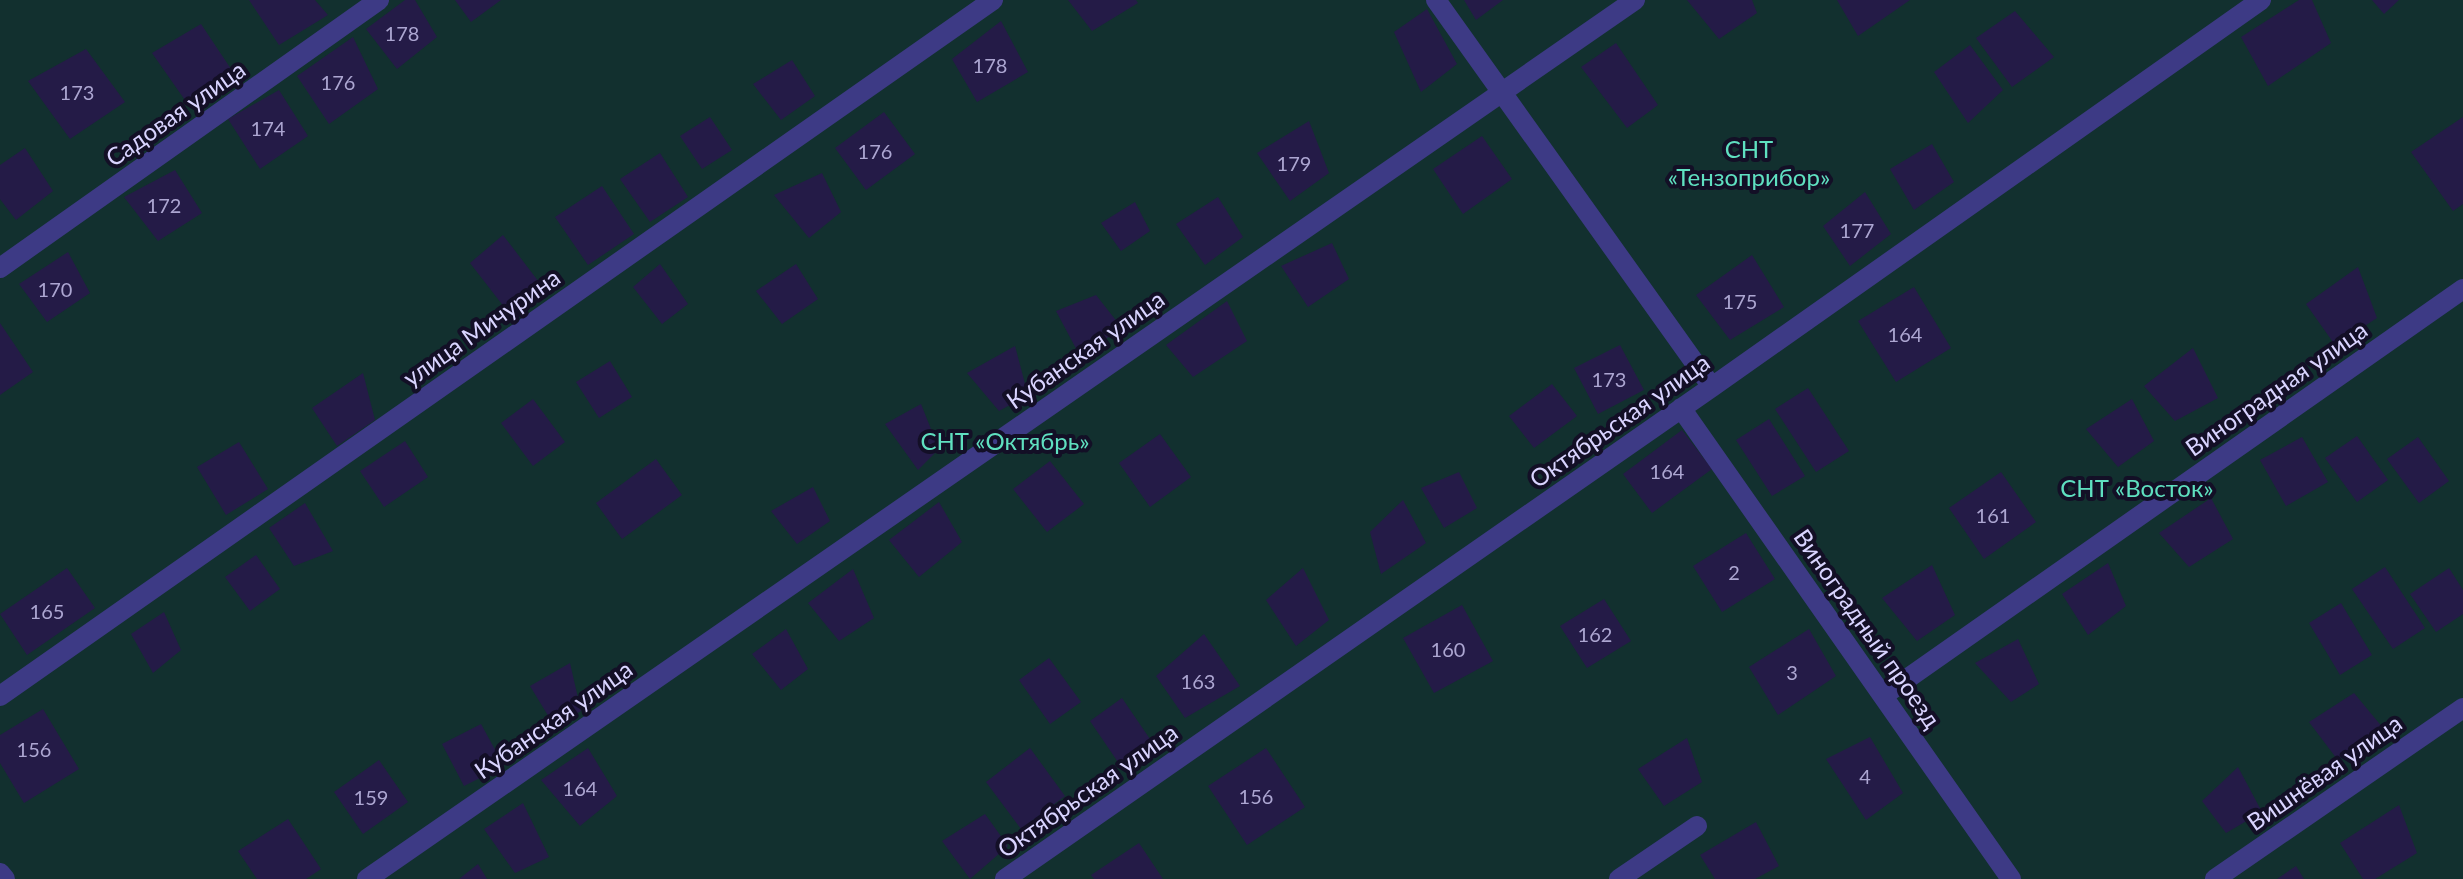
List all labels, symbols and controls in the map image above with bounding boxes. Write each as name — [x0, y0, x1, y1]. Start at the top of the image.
house number: 178 — [385, 21, 419, 45]
house number: 178 — [973, 53, 1007, 77]
street label: Садовая улица — [100, 54, 250, 172]
house number: 176 — [321, 70, 355, 94]
house number: 173 — [60, 80, 94, 104]
house number: 174 — [251, 116, 286, 140]
park label: СНТ «Тензоприбор» — [1668, 134, 1830, 191]
house number: 176 — [858, 139, 892, 163]
house number: 179 — [1277, 151, 1311, 175]
house number: 172 — [147, 193, 181, 217]
house number: 177 — [1840, 218, 1874, 242]
street label: улица Мичурина — [397, 262, 565, 392]
house number: 170 — [38, 277, 72, 301]
street label: Кубанская улица — [1000, 284, 1170, 414]
house number: 175 — [1723, 289, 1757, 313]
street label: Виноградная улица — [2180, 314, 2372, 462]
house number: 164 — [1888, 322, 1923, 346]
street label: Октябрьская улица — [1523, 347, 1715, 493]
house number: 173 — [1592, 367, 1626, 391]
park label: СНТ «Октябрь» — [920, 426, 1090, 455]
house number: 164 — [1650, 459, 1685, 483]
park label: СНТ «Восток» — [2060, 473, 2214, 502]
house number: 161 — [1976, 503, 2010, 527]
street label: Виноградный проезд — [1788, 523, 1948, 733]
house number: 2 — [1728, 560, 1740, 584]
house number: 165 — [30, 599, 64, 623]
house number: 162 — [1578, 622, 1612, 646]
house number: 160 — [1431, 637, 1465, 661]
street label: Кубанская улица — [468, 654, 638, 784]
house number: 3 — [1786, 660, 1798, 684]
house number: 163 — [1181, 669, 1215, 693]
street label: Вишнёвая улица — [2241, 708, 2407, 836]
street label: Октябрьская улица — [991, 717, 1183, 863]
house number: 156 — [17, 737, 51, 761]
house number: 4 — [1859, 764, 1871, 788]
house number: 164 — [563, 776, 598, 800]
house number: 156 — [1239, 784, 1273, 808]
house number: 159 — [354, 785, 388, 809]

